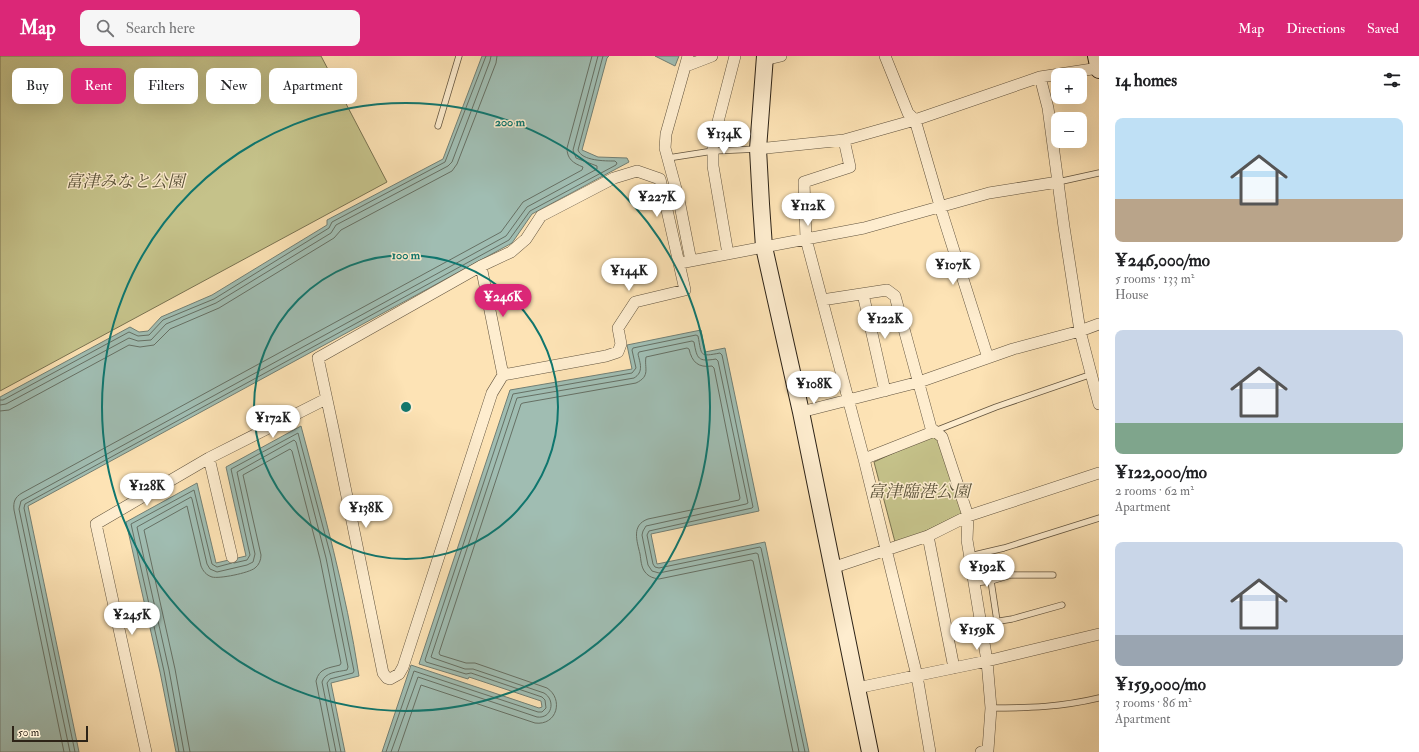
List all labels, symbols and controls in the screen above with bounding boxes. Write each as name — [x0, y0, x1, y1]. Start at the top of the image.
search box — [80, 10, 360, 46]
text: Map — [20, 16, 56, 40]
icon: search — [94, 17, 116, 39]
text: Search here — [126, 19, 195, 38]
text: Map — [1238, 20, 1264, 37]
text: Directions — [1286, 20, 1345, 37]
text: Saved — [1367, 20, 1399, 37]
chip: Buy — [12, 68, 63, 104]
chip: Rent — [71, 68, 126, 104]
chip: Filters — [134, 68, 198, 104]
chip: New — [206, 68, 261, 104]
chip: Apartment — [269, 68, 357, 104]
map controls — [1051, 68, 1087, 148]
button: + — [1051, 68, 1087, 104]
icon: filters — [1381, 69, 1403, 91]
text: 14 homes — [1115, 70, 1177, 91]
button: − — [1051, 112, 1087, 148]
text: 200 m — [495, 115, 526, 130]
pin: ¥134K — [696, 121, 752, 155]
text: ¥134K — [706, 126, 742, 142]
icon: home — [1223, 144, 1295, 216]
park label: 富津みなと公園 — [66, 171, 187, 192]
pin: ¥227K — [629, 184, 685, 218]
text: ¥227K — [638, 189, 676, 205]
pin: ¥112K — [780, 193, 836, 227]
text: ¥112K — [791, 198, 825, 214]
text: 100 m — [392, 248, 421, 263]
text: ¥246,000/mo — [1115, 250, 1210, 271]
pin: ¥107K — [925, 252, 981, 286]
text: ¥107K — [935, 257, 971, 273]
pin: ¥144K — [601, 258, 657, 292]
text: ¥144K — [610, 263, 648, 279]
text: 5 rooms · 133 m² — [1115, 271, 1194, 287]
pin: ¥246K — [475, 284, 531, 318]
text: House — [1115, 287, 1148, 303]
text: ¥246K — [483, 289, 523, 305]
pin: ¥122K — [857, 306, 913, 340]
text: ¥122K — [867, 311, 903, 327]
icon: home — [1223, 356, 1295, 428]
pin: ¥108K — [786, 371, 842, 405]
text: ¥108K — [796, 376, 832, 392]
centre of rings — [399, 400, 413, 414]
pin: ¥172K — [245, 405, 301, 439]
text: ¥172K — [255, 410, 291, 426]
text: ¥122,000/mo — [1115, 462, 1207, 483]
pin: ¥128K — [119, 473, 175, 507]
text: ¥128K — [129, 478, 165, 494]
park label: 富津臨港公園 — [868, 481, 973, 502]
text: 2 rooms · 62 m² — [1115, 483, 1194, 499]
pin: ¥138K — [338, 495, 394, 529]
text: Apartment — [1115, 499, 1171, 515]
text: ¥138K — [349, 500, 383, 516]
pin: ¥192K — [959, 554, 1015, 588]
text: ¥192K — [969, 559, 1005, 575]
icon: home — [1223, 568, 1295, 640]
pin: ¥245K — [104, 602, 160, 636]
text: ¥245K — [113, 607, 151, 623]
pin: ¥159K — [949, 617, 1005, 651]
text: ¥159K — [959, 622, 995, 638]
text: ¥159,000/mo — [1115, 674, 1206, 695]
text: 3 rooms · 86 m² — [1115, 695, 1192, 711]
text: Apartment — [1115, 711, 1171, 727]
scale bar — [12, 724, 88, 743]
text: 50 m — [18, 726, 39, 739]

